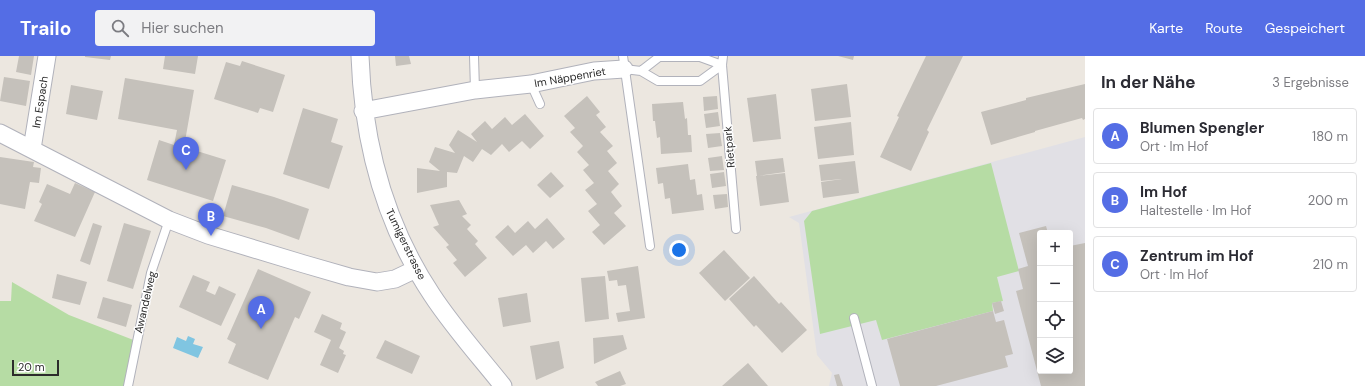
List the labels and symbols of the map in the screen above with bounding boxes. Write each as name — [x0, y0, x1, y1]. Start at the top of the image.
street label: Im Näppenriet — [533, 64, 607, 90]
street label: Im Espach — [29, 75, 51, 129]
street label: Rietpark — [720, 125, 738, 169]
pin: C — [173, 137, 199, 170]
pin: B — [198, 203, 224, 236]
street label: Tumigerstrasse — [383, 206, 429, 282]
your location — [669, 240, 689, 260]
street label: Awandelweg — [131, 269, 159, 335]
pin: A — [248, 296, 274, 329]
scale bar — [12, 358, 59, 377]

